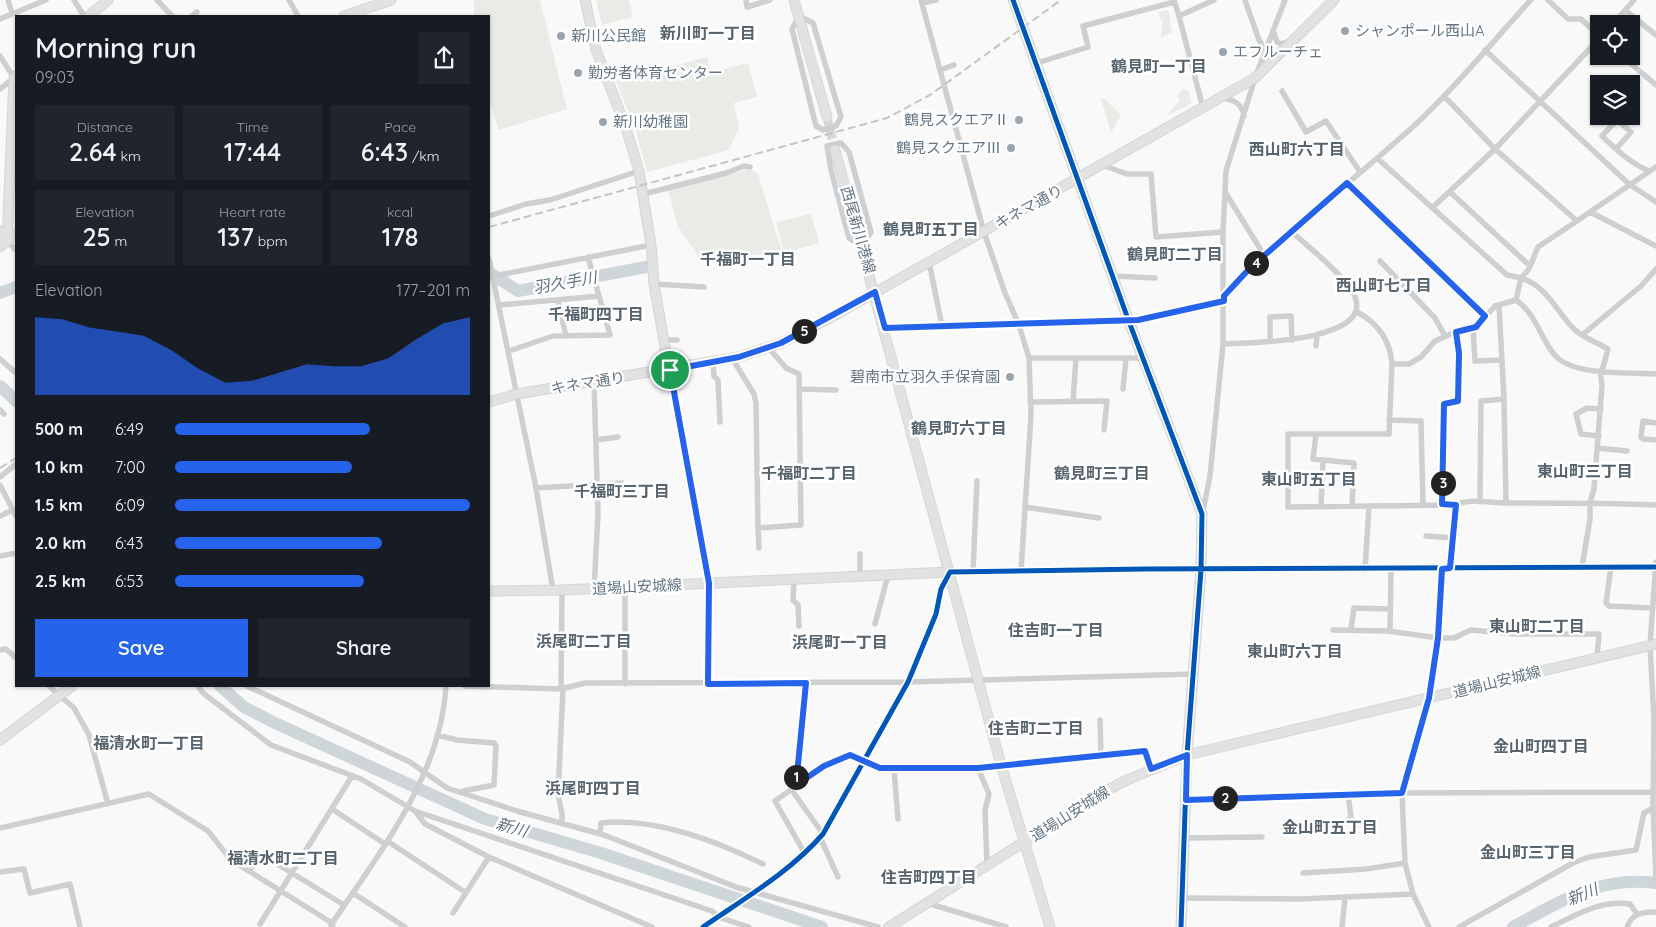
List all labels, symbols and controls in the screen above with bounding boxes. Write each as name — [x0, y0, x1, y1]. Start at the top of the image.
map controls — [1590, 15, 1640, 125]
button: locate — [1590, 15, 1640, 65]
place label: シャンポール西山A — [1355, 21, 1485, 40]
district label: 新川町一丁目 — [660, 23, 756, 43]
marker: シャンポール西山A — [1339, 25, 1351, 37]
place label: 新川公民館 — [571, 26, 646, 45]
text: Morning run — [35, 30, 196, 65]
marker: 新川公民館 — [555, 30, 567, 42]
button: share — [418, 32, 470, 84]
place label: エフルーチェ — [1233, 42, 1323, 61]
marker: エフルーチェ — [1217, 46, 1229, 58]
district label: 鶴見町一丁目 — [1111, 56, 1207, 76]
place label: 勤労者体育センター — [588, 63, 723, 82]
text: 09:03 — [35, 67, 74, 87]
marker: 勤労者体育センター — [572, 67, 584, 79]
button: layers — [1590, 75, 1640, 125]
place label: 鶴見スクエアⅡ — [904, 110, 1009, 129]
place label: 新川幼稚園 — [613, 112, 688, 131]
marker: 鶴見スクエアⅡ — [1013, 114, 1025, 126]
marker: 新川幼稚園 — [597, 116, 609, 128]
text: Distance — [77, 118, 133, 136]
text: Time — [236, 118, 269, 136]
text: Pace — [384, 118, 416, 136]
text: 2.64 — [69, 136, 117, 167]
text: 17:44 — [224, 136, 281, 167]
text: 6:43 — [361, 136, 408, 167]
place label: 鶴見スクエアⅢ — [896, 138, 1001, 157]
district label: 西山町六丁目 — [1249, 139, 1345, 159]
marker: 鶴見スクエアⅢ — [1005, 142, 1017, 154]
text: km — [117, 147, 141, 165]
text: /km — [408, 147, 440, 165]
street label: キネマ通り — [991, 180, 1066, 233]
street label: 西尾新川港線 — [837, 184, 880, 276]
text: Elevation — [75, 203, 134, 221]
text: Heart rate — [219, 203, 286, 221]
text: kcal — [387, 203, 413, 221]
district label: 鶴見町五丁目 — [883, 219, 979, 239]
text: 25 — [82, 221, 111, 252]
text: 137 — [218, 221, 254, 252]
text: 178 — [382, 221, 418, 252]
text: m — [111, 232, 127, 250]
text: bpm — [254, 232, 287, 250]
district label: 鶴見町二丁目 — [1127, 244, 1223, 264]
district label: 千福町一丁目 — [700, 249, 796, 269]
pin: 4 — [1244, 250, 1268, 276]
text: 4 — [1252, 254, 1261, 272]
water label: 羽久手川 — [532, 266, 600, 297]
district label: 西山町七丁目 — [1336, 275, 1432, 295]
text: Elevation — [35, 280, 102, 300]
text: 177–201 m — [396, 280, 470, 300]
district label: 千福町四丁目 — [548, 304, 644, 324]
pin: 5 — [792, 318, 816, 344]
text: 5 — [800, 322, 809, 340]
pin — [649, 349, 691, 391]
icon: arrive — [656, 356, 684, 384]
street label: キネマ通り — [549, 367, 626, 398]
place label: 碧南市立羽久手保育園 — [850, 367, 1000, 386]
marker: 碧南市立羽久手保育園 — [1004, 371, 1016, 383]
district label: 鶴見町六丁目 — [911, 418, 1007, 438]
text: 500 m — [35, 419, 83, 439]
text: 6:49 — [115, 419, 144, 439]
text: 1.0 km — [35, 457, 83, 477]
text: 7:00 — [115, 457, 145, 477]
district label: 東山町三丁目 — [1537, 461, 1633, 481]
district label: 千福町二丁目 — [761, 463, 857, 483]
district label: 鶴見町三丁目 — [1054, 463, 1150, 483]
district label: 東山町五丁目 — [1261, 469, 1357, 489]
pin: 3 — [1430, 470, 1456, 496]
text: 3 — [1440, 474, 1447, 492]
district label: 千福町三丁目 — [574, 481, 670, 501]
text: 1.5 km — [35, 495, 83, 515]
text: 6:09 — [115, 495, 145, 515]
text: 2.0 km — [35, 533, 86, 553]
text: 6:43 — [115, 533, 143, 553]
text: 2.5 km — [35, 571, 86, 591]
text: 6:53 — [115, 571, 144, 591]
street label: 道場山安城線 — [592, 575, 682, 598]
district label: 東山町二丁目 — [1489, 616, 1585, 636]
button: Save — [35, 619, 248, 677]
button: Share — [258, 619, 470, 677]
district label: 住吉町一丁目 — [1007, 620, 1104, 640]
district label: 浜尾町二丁目 — [536, 631, 632, 651]
district label: 浜尾町一丁目 — [792, 632, 888, 652]
district label: 東山町六丁目 — [1247, 641, 1343, 661]
street label: 道場山安城線 — [1451, 661, 1543, 702]
district label: 住吉町二丁目 — [987, 718, 1084, 738]
district label: 福清水町一丁目 — [93, 733, 205, 753]
district label: 金山町四丁目 — [1493, 736, 1589, 756]
pin: 1 — [784, 764, 808, 790]
text: 1 — [794, 768, 799, 786]
district label: 浜尾町四丁目 — [545, 778, 641, 798]
street label: 道場山安城線 — [1027, 782, 1113, 845]
pin: 2 — [1212, 786, 1238, 810]
text: 2 — [1222, 789, 1229, 807]
water label: 新川 — [494, 813, 532, 842]
district label: 金山町五丁目 — [1282, 817, 1378, 837]
district label: 金山町三丁目 — [1480, 842, 1576, 862]
district label: 福清水町二丁目 — [227, 848, 339, 868]
district label: 住吉町四丁目 — [880, 867, 977, 887]
water label: 新川 — [1563, 878, 1602, 909]

